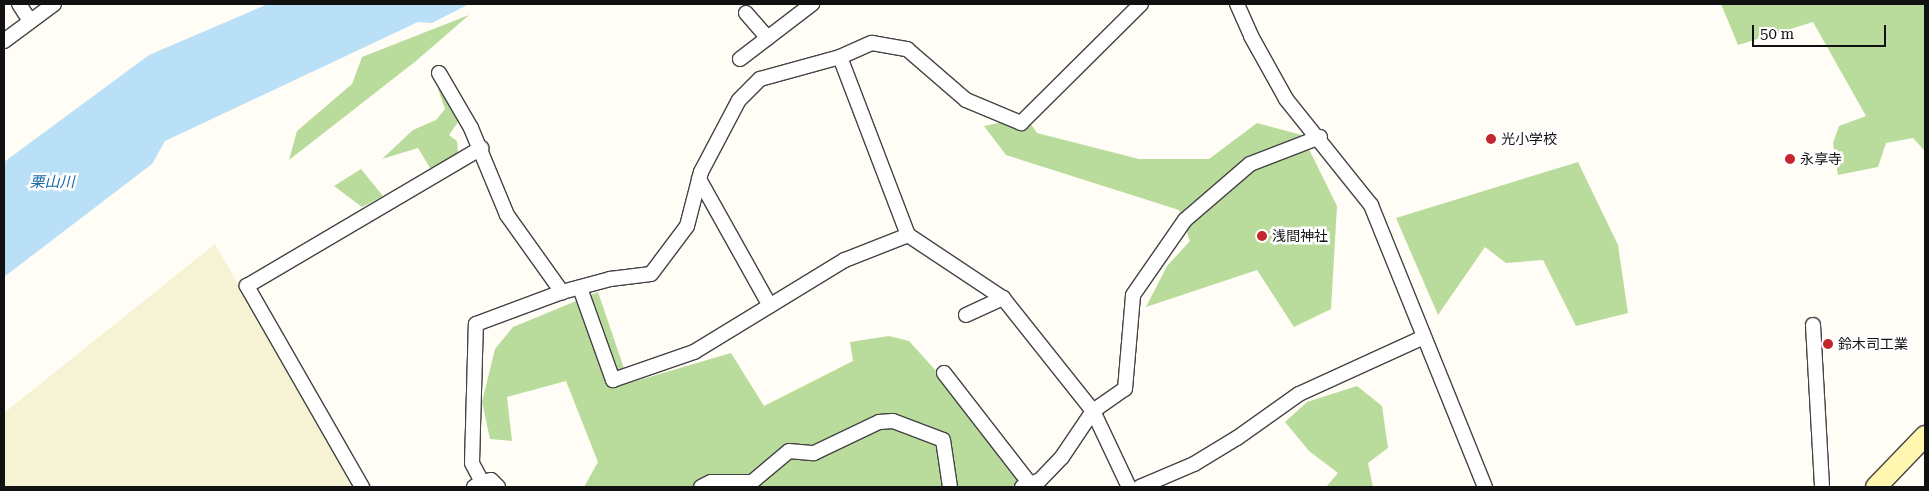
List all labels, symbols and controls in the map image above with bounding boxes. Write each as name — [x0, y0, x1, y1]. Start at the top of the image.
scale bar — [1754, 15, 1888, 47]
text: 50 m — [1760, 25, 1794, 43]
place label: 光小学校 — [1501, 131, 1557, 147]
marker: 光小学校 — [1485, 133, 1497, 145]
place label: 永享寺 — [1800, 151, 1842, 167]
marker: 永享寺 — [1784, 153, 1796, 165]
water label: 栗山川 — [30, 174, 74, 192]
place label: 浅間神社 — [1272, 228, 1328, 244]
marker: 浅間神社 — [1256, 230, 1268, 242]
place label: 鈴木司工業 — [1838, 336, 1908, 352]
marker: 鈴木司工業 — [1822, 338, 1834, 350]

